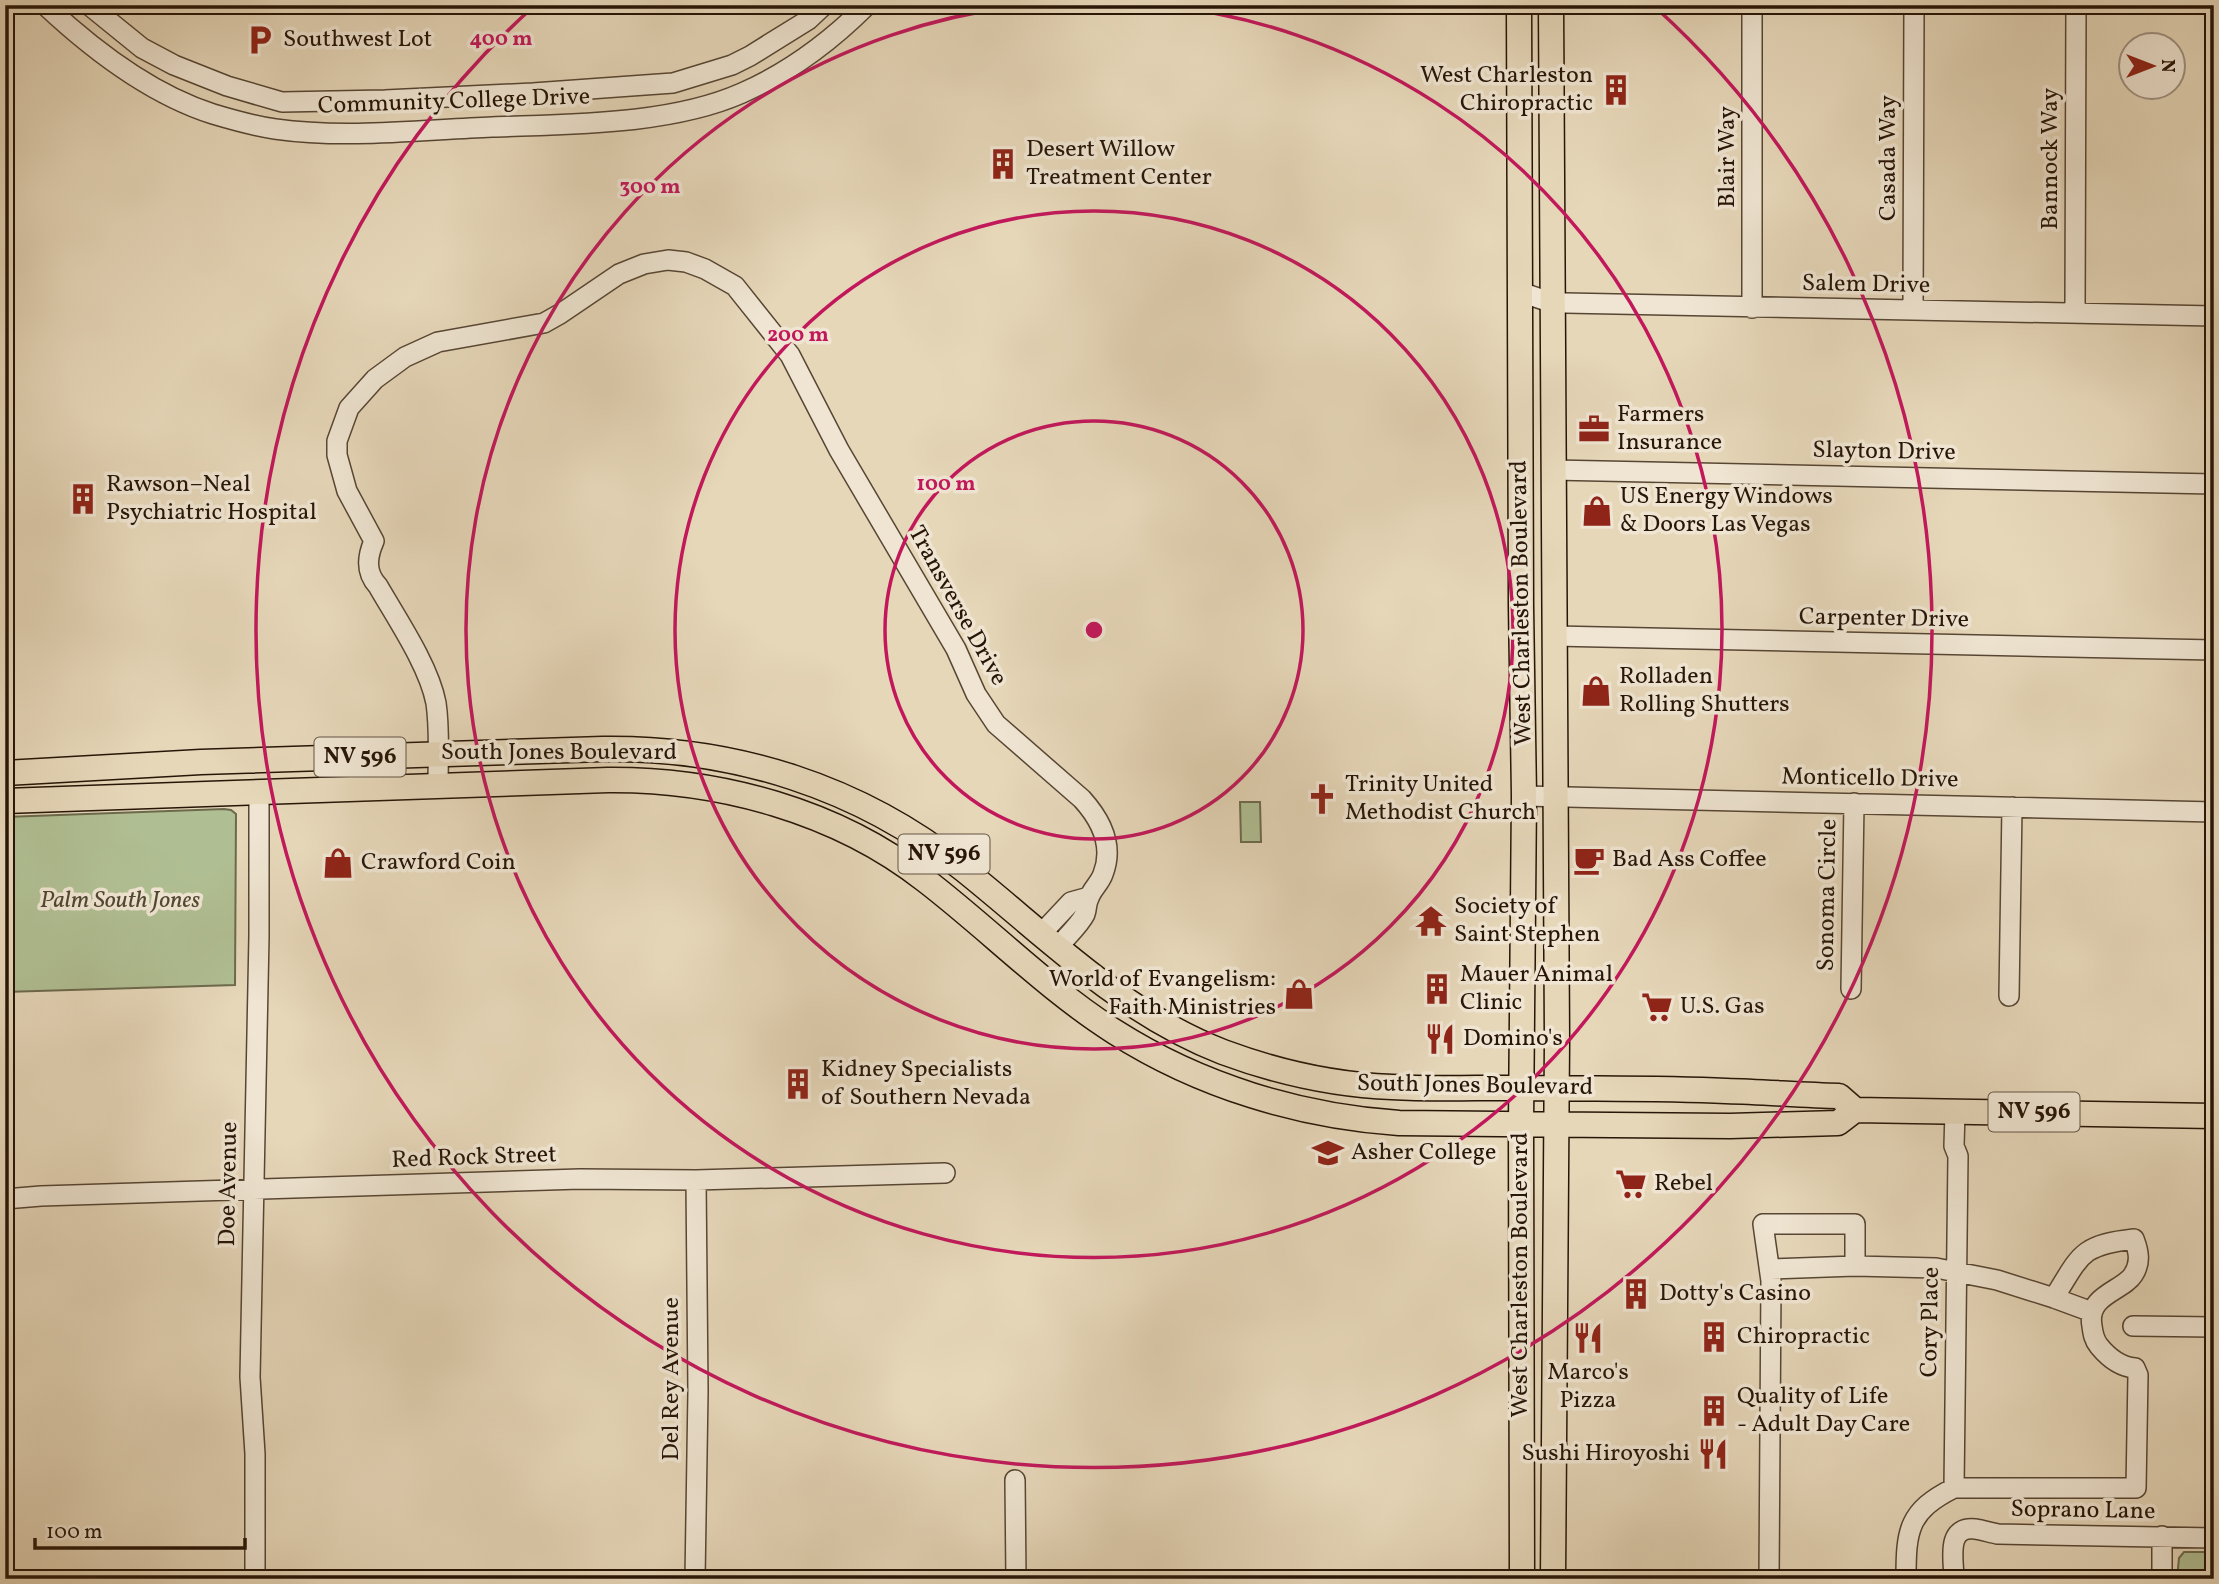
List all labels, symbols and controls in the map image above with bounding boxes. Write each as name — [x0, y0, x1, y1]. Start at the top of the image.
parking icon: Southwest Lot — [243, 23, 277, 57]
place label: Southwest Lot — [283, 23, 432, 57]
text: 400 m — [470, 25, 532, 54]
north arrow — [2118, 32, 2188, 102]
place label: West Charleston Chiropractic — [1420, 59, 1593, 121]
text: N — [2154, 59, 2180, 73]
building icon: West Charleston Chiropractic — [1599, 73, 1633, 107]
street label: Community College Drive — [317, 80, 591, 124]
street label: Bannock Way — [2034, 88, 2068, 230]
street label: Casada Way — [1872, 95, 1906, 221]
street label: Blair Way — [1711, 106, 1745, 208]
place label: Desert Willow Treatment Center — [1026, 133, 1212, 195]
building icon: Desert Willow Treatment Center — [986, 147, 1020, 181]
text: 300 m — [620, 173, 680, 202]
street label: Salem Drive — [1802, 267, 1930, 303]
text: 200 m — [767, 321, 829, 350]
place label: Farmers Insurance — [1617, 398, 1722, 460]
office icon: Farmers Insurance — [1577, 412, 1611, 446]
street label: Slayton Drive — [1812, 434, 1956, 470]
street label: West Charleston Boulevard — [1503, 460, 1541, 746]
place label: Rawson–Neal Psychiatric Hospital — [106, 468, 317, 530]
text: 100 m — [916, 470, 976, 499]
place label: US Energy Windows & Doors Las Vegas — [1620, 480, 1833, 542]
building icon: Rawson–Neal Psychiatric Hospital — [66, 482, 100, 516]
shop icon: US Energy Windows & Doors Las Vegas — [1580, 494, 1614, 528]
street label: Transverse Drive — [899, 520, 1015, 692]
street label: Carpenter Drive — [1799, 601, 1969, 637]
centre of rings — [1082, 618, 1106, 642]
place label: Rolladen Rolling Shutters — [1619, 660, 1790, 722]
shop icon: Rolladen Rolling Shutters — [1579, 674, 1613, 708]
street label: South Jones Boulevard — [441, 736, 677, 770]
road number: NV 596 — [314, 737, 406, 776]
street label: Monticello Drive — [1781, 760, 1959, 798]
place label: Trinity United Methodist Church — [1345, 768, 1536, 830]
church icon: Trinity United Methodist Church — [1305, 782, 1339, 816]
street label: Sonoma Circle — [1810, 818, 1846, 972]
road number: NV 596 — [898, 834, 990, 874]
cafe icon: Bad Ass Coffee — [1572, 843, 1606, 877]
place label: Bad Ass Coffee — [1612, 843, 1767, 877]
shop icon: Crawford Coin — [321, 846, 355, 880]
place label: Crawford Coin — [361, 846, 516, 880]
park label: Palm South Jones — [40, 884, 200, 918]
place label: Society of Saint Stephen — [1454, 890, 1600, 952]
temple icon: Society of Saint Stephen — [1414, 904, 1448, 938]
place label: Mauer Animal Clinic — [1460, 958, 1613, 1020]
place label: World of Evangelism: Faith Ministries — [1049, 963, 1276, 1025]
building icon: Mauer Animal Clinic — [1420, 972, 1454, 1006]
shop icon: World of Evangelism: Faith Ministries — [1282, 977, 1316, 1011]
supermarket icon: U.S. Gas — [1640, 990, 1674, 1024]
place label: U.S. Gas — [1680, 990, 1765, 1024]
restaurant icon: Domino's — [1423, 1022, 1457, 1056]
place label: Domino's — [1463, 1022, 1563, 1056]
place label: Kidney Specialists of Southern Nevada — [821, 1053, 1031, 1115]
building icon: Kidney Specialists of Southern Nevada — [781, 1067, 815, 1101]
street label: South Jones Boulevard — [1357, 1067, 1593, 1105]
road number: NV 596 — [1988, 1092, 2080, 1132]
street label: Doe Avenue — [211, 1121, 247, 1247]
street label: West Charleston Boulevard — [1504, 1132, 1538, 1418]
school or university icon: Asher College — [1311, 1136, 1345, 1170]
place label: Asher College — [1351, 1136, 1496, 1170]
street label: Red Rock Street — [391, 1138, 557, 1178]
supermarket icon: Rebel — [1614, 1167, 1648, 1201]
place label: Rebel — [1654, 1167, 1713, 1201]
street label: Cory Place — [1913, 1266, 1949, 1378]
building icon: Dotty's Casino — [1619, 1277, 1653, 1311]
place label: Dotty's Casino — [1659, 1277, 1811, 1311]
street label: Del Rey Avenue — [655, 1297, 689, 1461]
building icon: Chiropractic — [1697, 1320, 1731, 1354]
place label: Chiropractic — [1737, 1320, 1870, 1354]
restaurant icon: Marco's Pizza — [1571, 1321, 1605, 1355]
place label: Marco's Pizza — [1547, 1356, 1629, 1418]
place label: Quality of Life - Adult Day Care — [1737, 1380, 1910, 1442]
building icon: Quality of Life - Adult Day Care — [1697, 1394, 1731, 1428]
place label: Sushi Hiroyoshi — [1521, 1437, 1690, 1471]
restaurant icon: Sushi Hiroyoshi — [1696, 1437, 1730, 1471]
street label: Soprano Lane — [2010, 1493, 2156, 1529]
scale bar — [35, 1507, 245, 1551]
text: 100 m — [46, 1518, 103, 1547]

